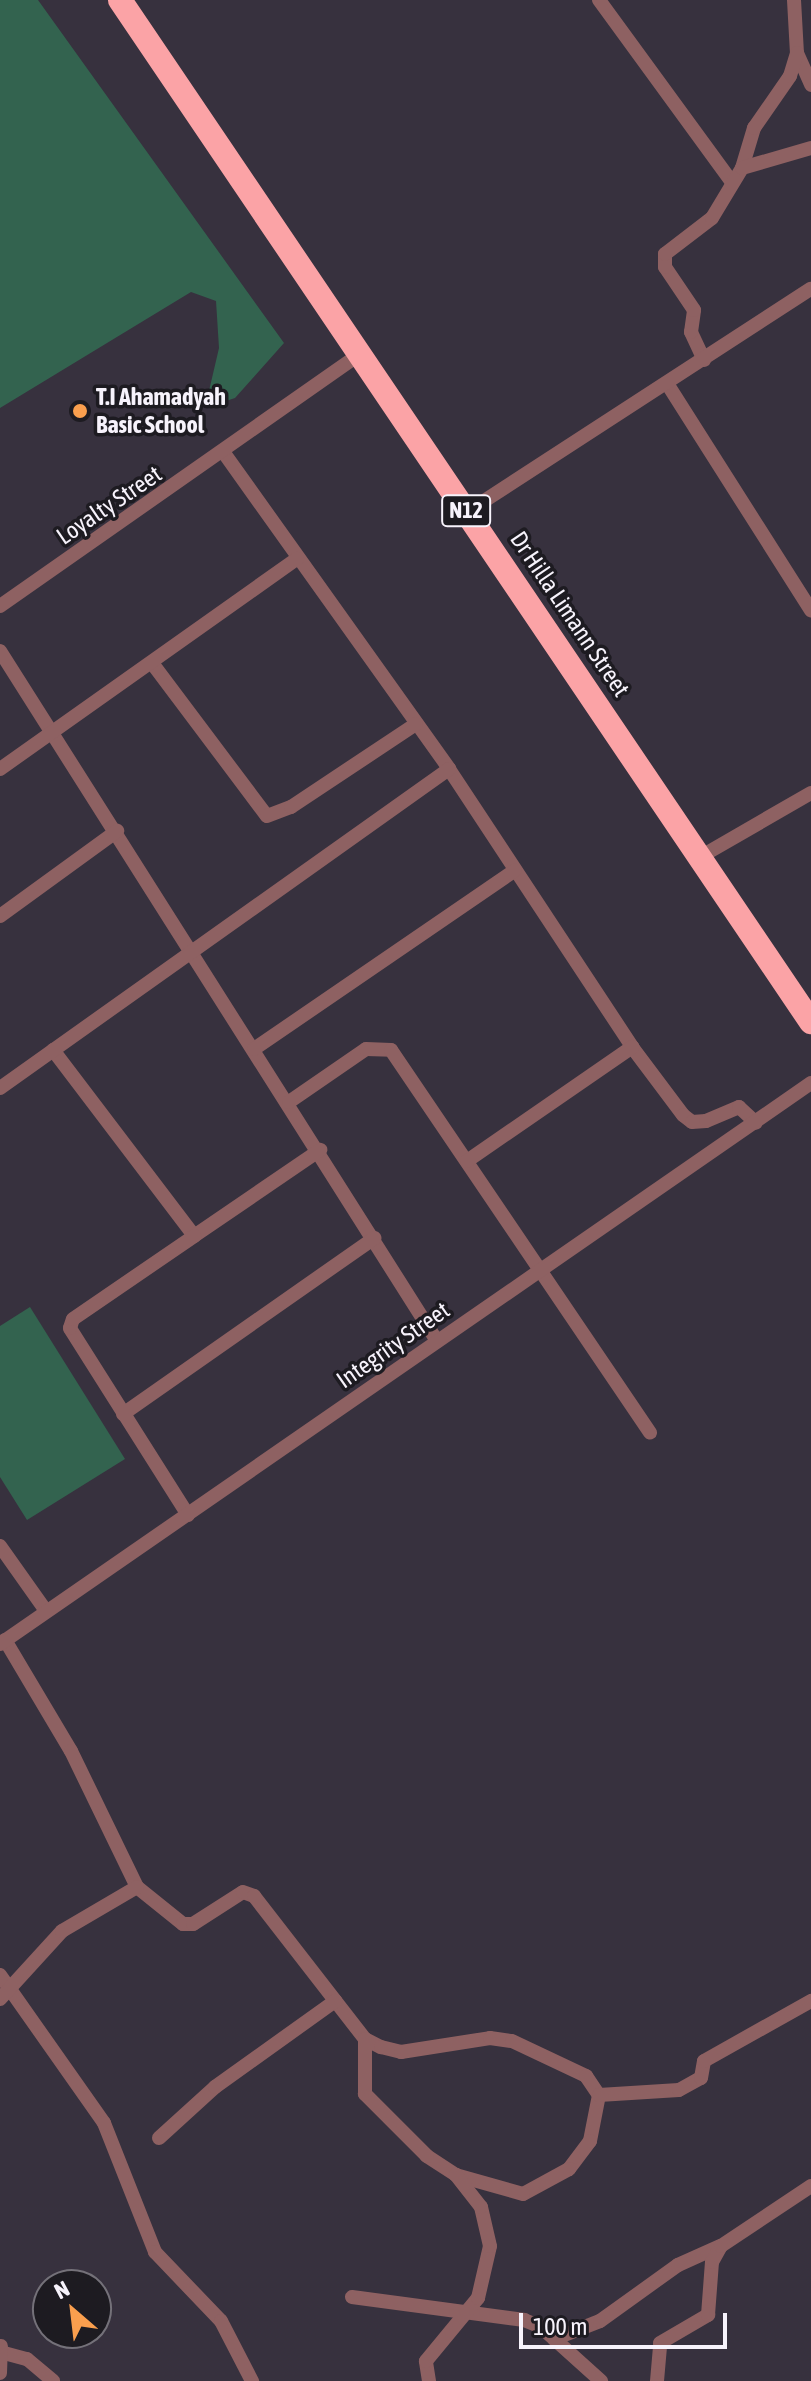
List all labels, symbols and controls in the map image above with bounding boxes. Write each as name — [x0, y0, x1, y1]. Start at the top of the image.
place label: T.I Ahamadyah Basic School — [96, 383, 226, 439]
marker: T.I Ahamadyah Basic School — [71, 402, 89, 420]
street label: Loyalty Street — [51, 459, 167, 551]
road number: N12 — [440, 493, 492, 529]
street label: Dr Hilla Limann Street — [504, 526, 636, 702]
street label: Integrity Street — [331, 1296, 455, 1394]
north arrow — [32, 2269, 112, 2349]
text: N — [50, 2275, 74, 2304]
scale bar — [523, 2297, 731, 2347]
text: 100 m — [533, 2313, 587, 2340]

